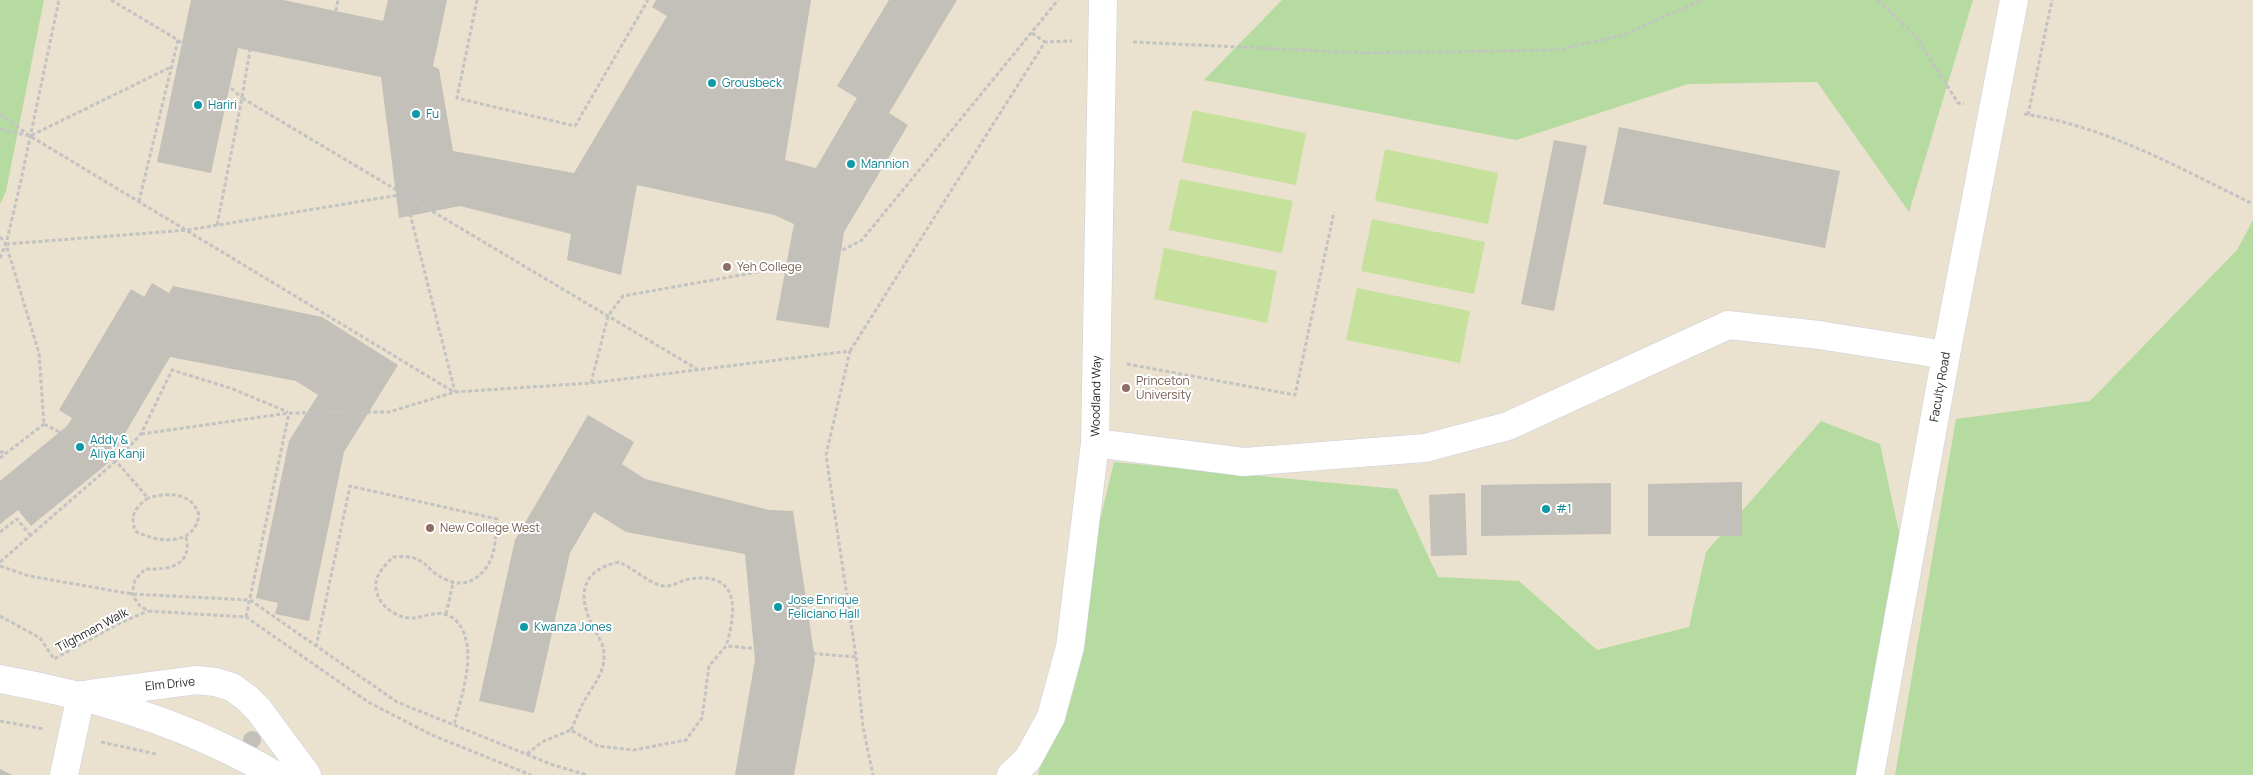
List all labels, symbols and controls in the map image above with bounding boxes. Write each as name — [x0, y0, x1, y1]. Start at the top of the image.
place label: Grousbeck — [722, 74, 783, 91]
marker: Grousbeck — [706, 77, 718, 89]
place label: Hariri — [208, 96, 237, 113]
marker: Hariri — [192, 99, 204, 111]
place label: Fu — [426, 105, 439, 122]
marker: Fu — [410, 108, 422, 120]
place label: Mannion — [861, 155, 909, 172]
marker: Mannion — [845, 158, 857, 170]
place label: Yeh College — [737, 258, 802, 275]
marker: Yeh College — [721, 261, 733, 273]
street label: Faculty Road — [1925, 351, 1954, 423]
street label: Woodland Way — [1086, 355, 1105, 437]
place label: Princeton University — [1136, 372, 1192, 403]
marker: Princeton University — [1120, 382, 1132, 394]
place label: Addy & Aliya Kanji — [90, 431, 145, 462]
marker: Addy & Aliya Kanji — [74, 441, 86, 453]
place label: #1 — [1556, 500, 1572, 517]
marker: #1 — [1540, 503, 1552, 515]
place label: New College West — [440, 519, 540, 536]
marker: New College West — [424, 522, 436, 534]
place label: Jose Enrique Feliciano Hall — [788, 591, 859, 622]
marker: Jose Enrique Feliciano Hall — [772, 601, 784, 613]
street label: Tilghman Walk — [53, 603, 132, 656]
place label: Kwanza Jones — [534, 618, 612, 635]
marker: Kwanza Jones — [518, 621, 530, 633]
street label: Elm Drive — [144, 672, 196, 695]

